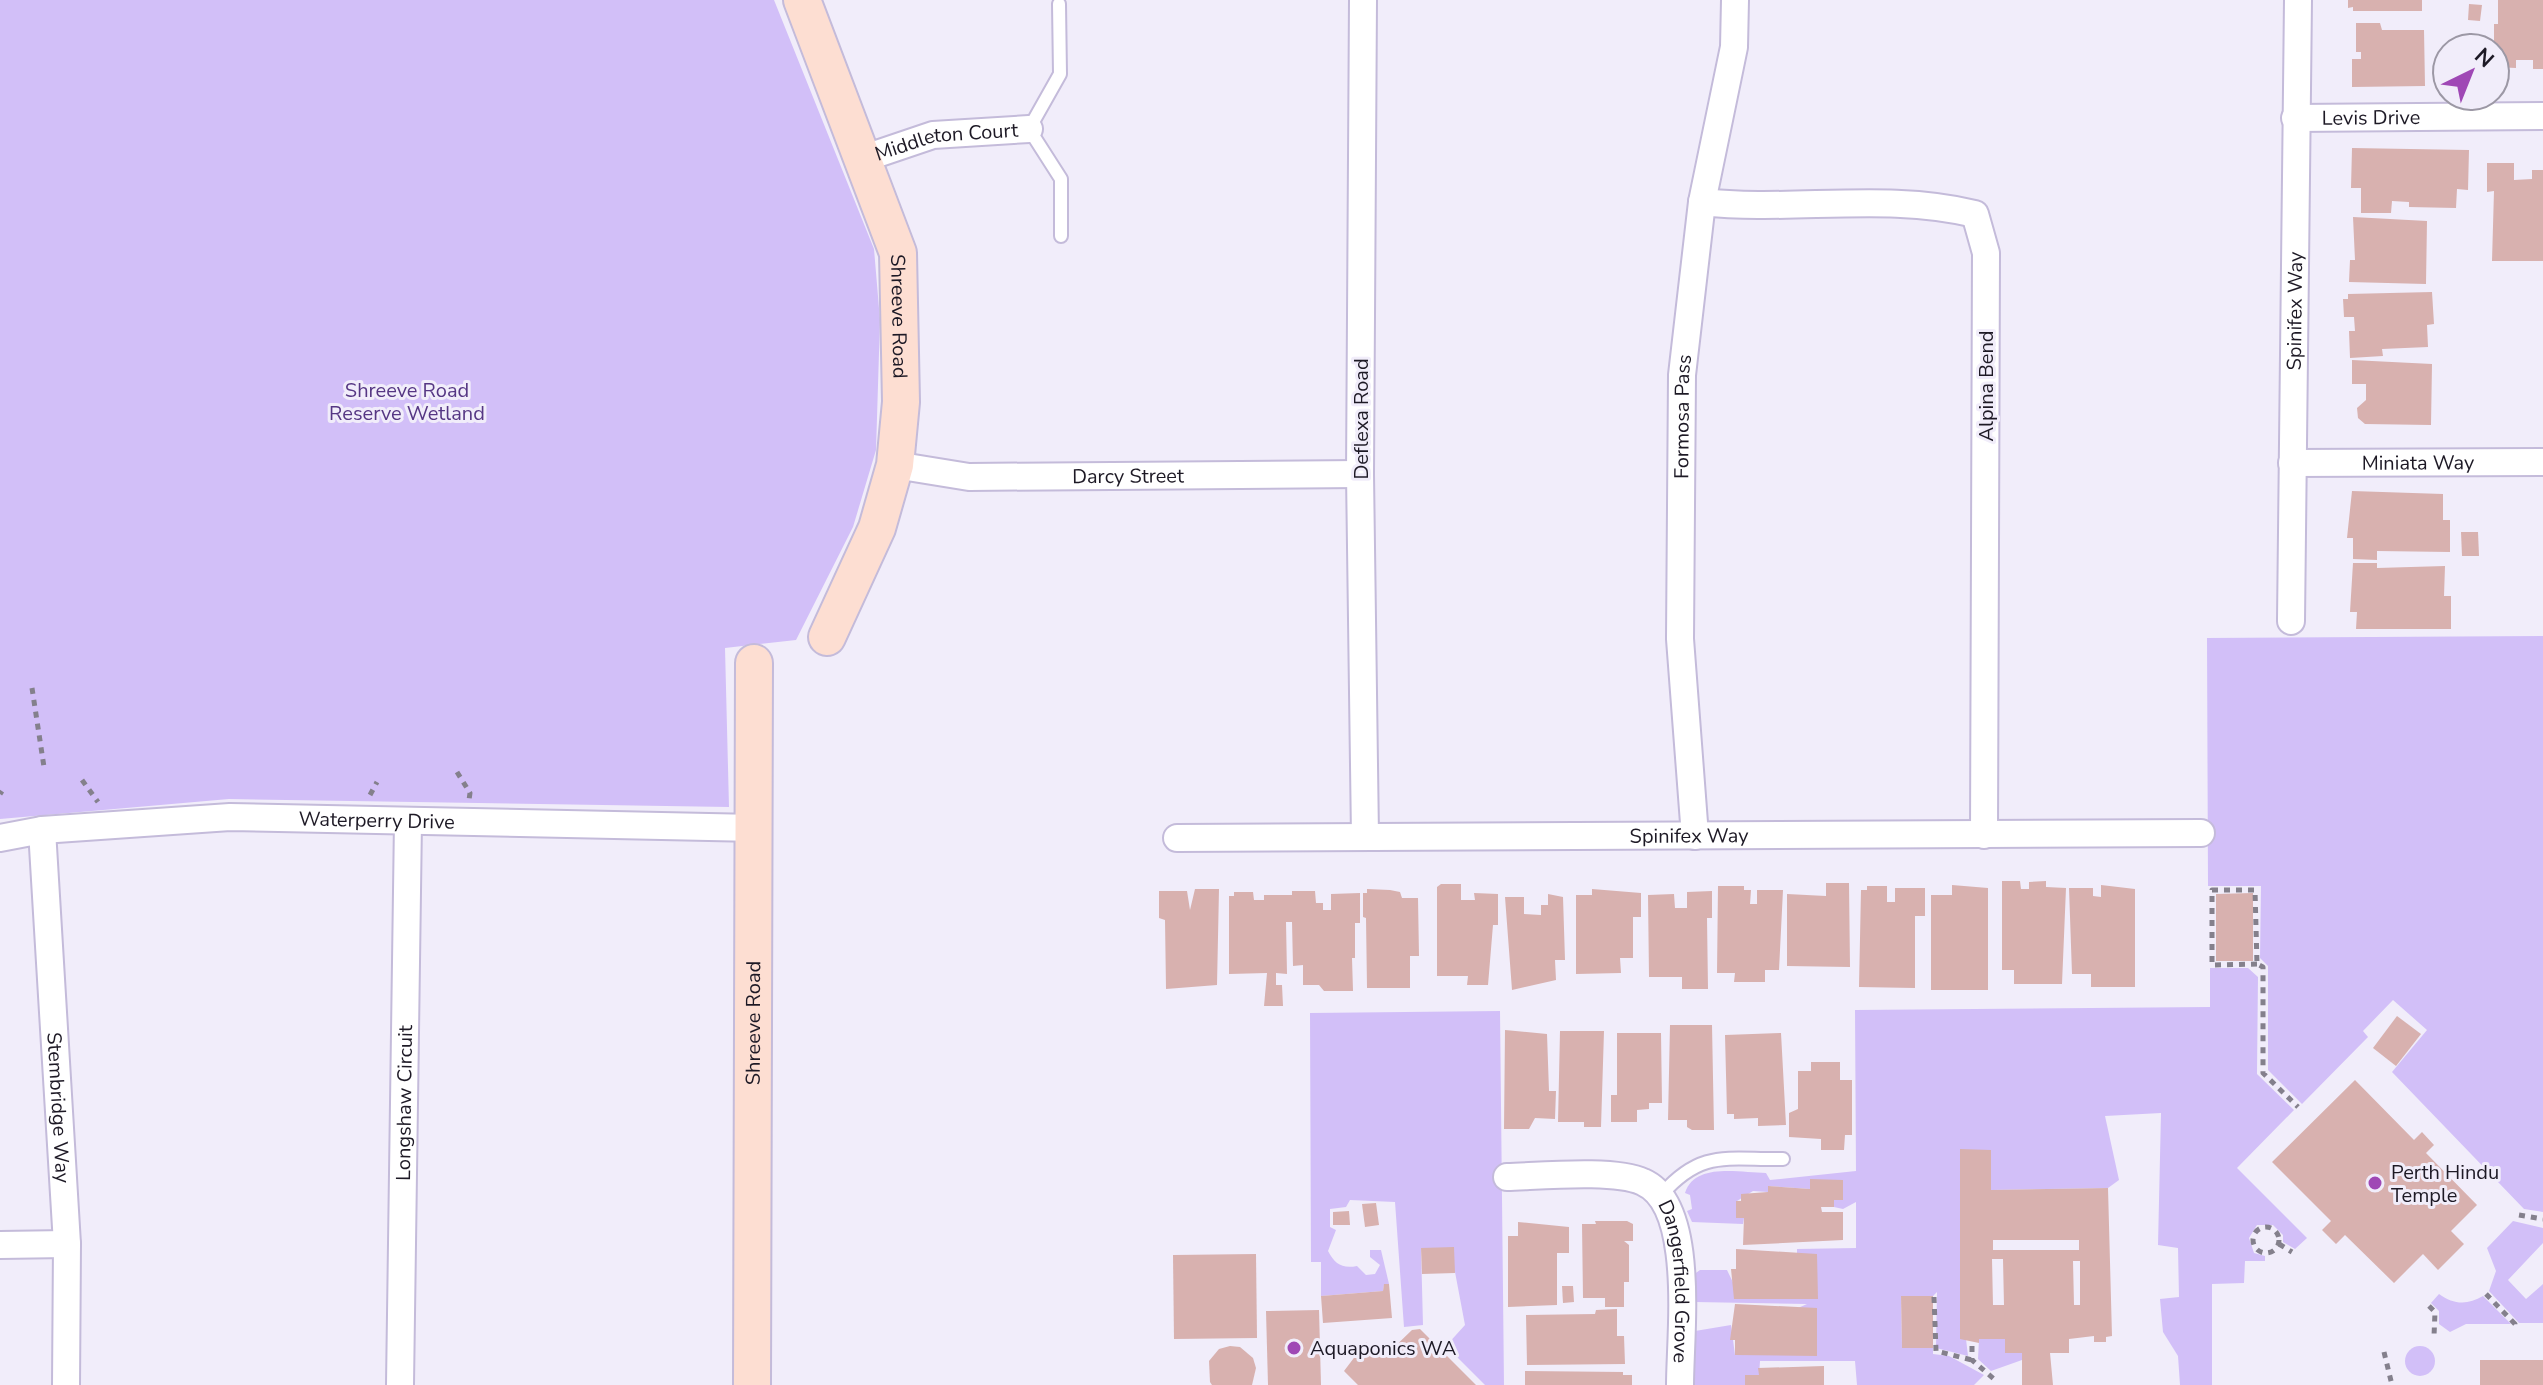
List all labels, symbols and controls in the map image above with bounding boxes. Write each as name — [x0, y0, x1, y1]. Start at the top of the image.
north arrow — [2431, 32, 2511, 112]
text: N — [2468, 42, 2500, 75]
street label: Levis Drive — [2322, 103, 2420, 131]
street label: Middleton Court — [871, 116, 1020, 167]
street label: Spinifex Way — [2280, 251, 2309, 371]
street label: Shreeve Road — [885, 254, 914, 379]
street label: Alpina Bend — [1973, 330, 2000, 442]
street label: Formosa Pass — [1668, 353, 1698, 479]
street label: Deflexa Road — [1348, 358, 1375, 480]
park label: Shreeve Road Reserve Wetland — [329, 377, 485, 427]
street label: Miniata Way — [2362, 449, 2475, 476]
street label: Darcy Street — [1072, 462, 1185, 490]
street label: Waterperry Drive — [298, 805, 455, 835]
street label: Spinifex Way — [1629, 822, 1749, 849]
street label: Shreeve Road — [739, 961, 767, 1085]
street label: Longshaw Circuit — [389, 1024, 419, 1181]
street label: Stembridge Way — [41, 1031, 77, 1185]
place label: Perth Hindu Temple — [2391, 1159, 2499, 1209]
marker: Perth Hindu Temple — [2366, 1174, 2384, 1192]
street label: Dangerfield Grove — [1652, 1195, 1696, 1364]
place label: Aquaponics WA — [1310, 1335, 1457, 1362]
marker: Aquaponics WA — [1285, 1339, 1303, 1357]

